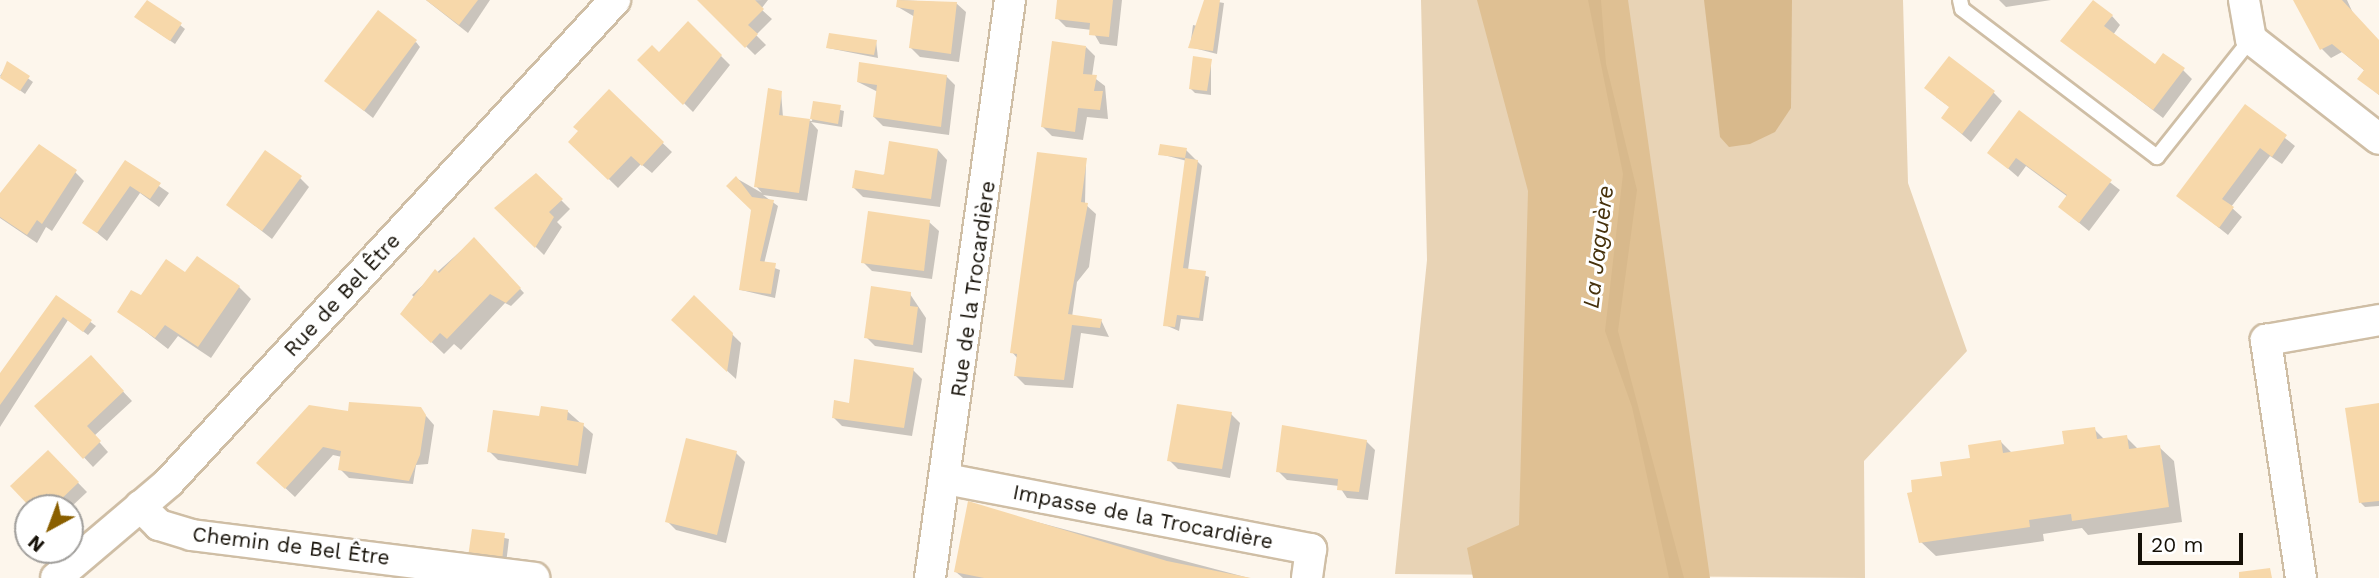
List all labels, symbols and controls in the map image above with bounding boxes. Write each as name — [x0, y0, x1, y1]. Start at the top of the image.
street label: Rue de la Trocardière — [945, 179, 1001, 399]
water label: La Jaguère — [1578, 184, 1620, 310]
street label: Rue de Bel Être — [278, 228, 406, 362]
street label: Impasse de la Trocardière — [1010, 479, 1276, 555]
north arrow — [14, 494, 84, 564]
scale bar — [2141, 518, 2246, 562]
street label: Chemin de Bel Être — [191, 521, 391, 571]
text: N — [23, 530, 49, 557]
text: 20 m — [2151, 532, 2203, 557]

